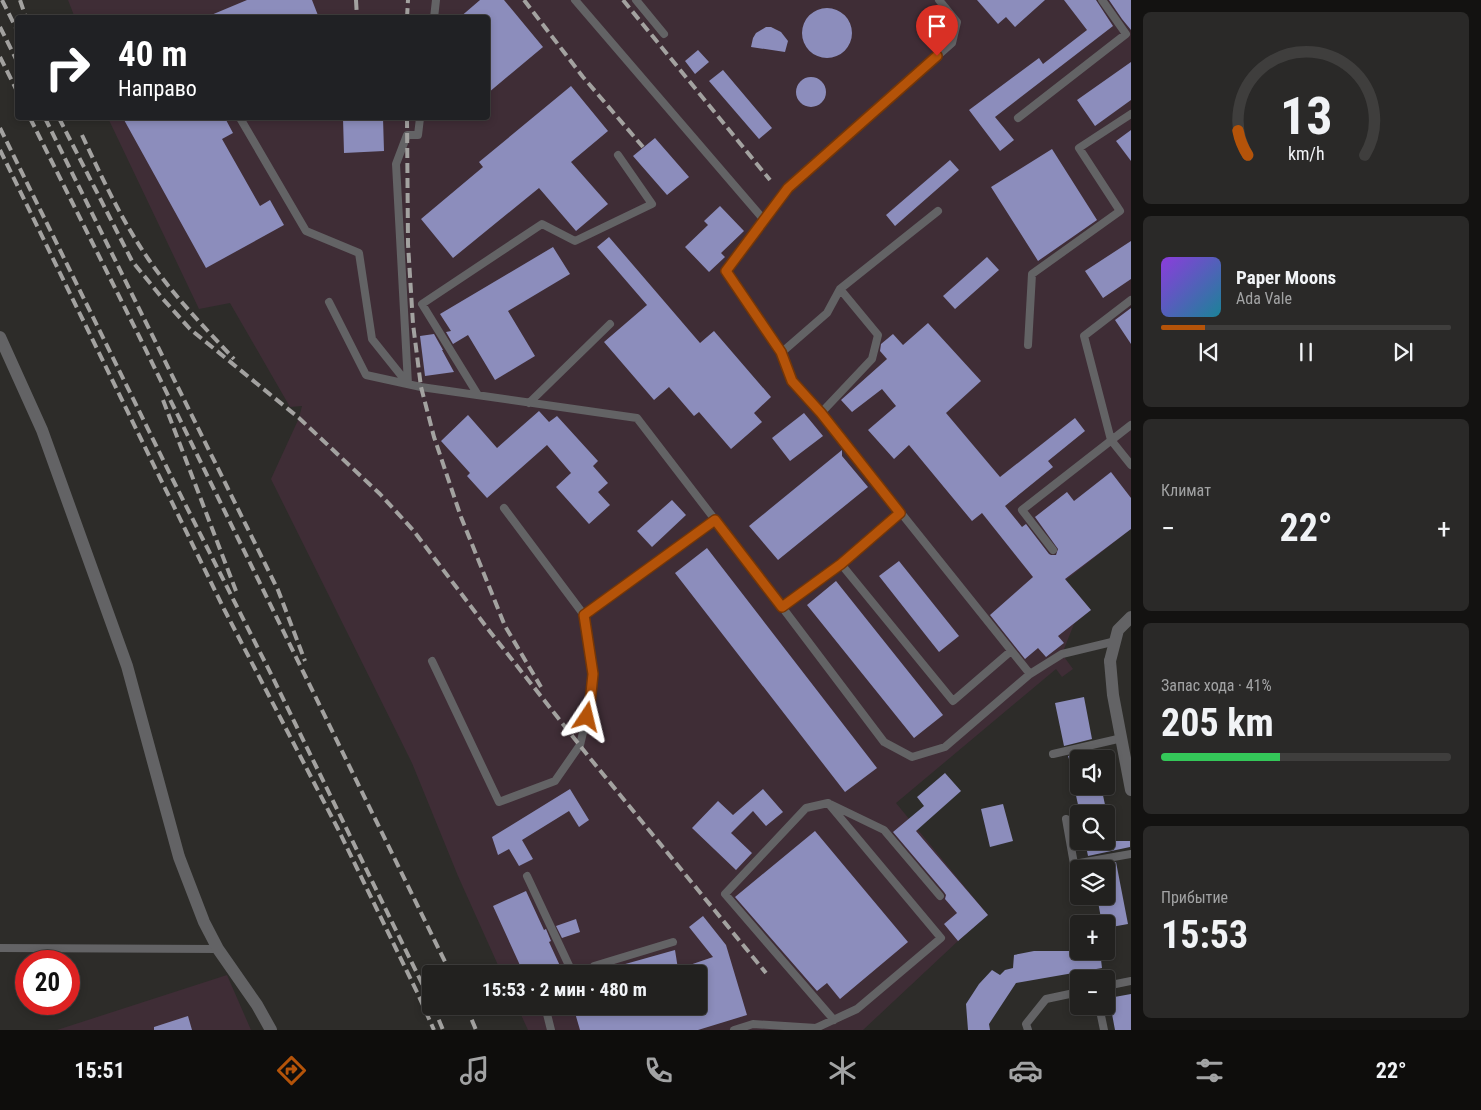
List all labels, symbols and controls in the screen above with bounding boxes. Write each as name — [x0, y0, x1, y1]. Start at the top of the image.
pin — [916, 5, 958, 56]
icon: arrive — [923, 12, 951, 40]
text: 40 m — [118, 34, 187, 75]
icon: right — [35, 35, 100, 100]
text: Направо — [118, 76, 197, 101]
text: 13 — [1280, 86, 1332, 147]
text: km/h — [1288, 143, 1324, 164]
text: Paper Moons — [1236, 266, 1336, 289]
text: Ada Vale — [1236, 289, 1292, 308]
icon: previous — [1195, 338, 1223, 366]
icon: pause — [1292, 338, 1320, 366]
icon: next — [1389, 338, 1417, 366]
text: Климат — [1161, 481, 1211, 500]
text: 22° — [1279, 506, 1333, 550]
text: − — [1161, 512, 1175, 545]
text: + — [1437, 512, 1451, 545]
text: Запас хода · 41% — [1161, 676, 1272, 695]
position arrow — [560, 690, 612, 742]
text: 205 km — [1161, 701, 1274, 745]
map controls — [1070, 750, 1115, 1015]
button: sound — [1070, 750, 1115, 795]
button: search — [1070, 805, 1115, 850]
button: layers — [1070, 860, 1115, 905]
text: Прибытие — [1161, 888, 1228, 907]
text: 15:53 — [1161, 913, 1248, 957]
button: + — [1070, 915, 1115, 960]
speed limit sign: 20 — [15, 950, 80, 1015]
button: − — [1070, 970, 1115, 1015]
text: 15:53 · 2 мин · 480 m — [482, 978, 647, 1001]
icon: directions — [274, 1053, 309, 1088]
icon: music — [457, 1053, 492, 1088]
icon: phone — [641, 1053, 676, 1088]
icon: climate — [825, 1053, 860, 1088]
icon: car — [1008, 1053, 1043, 1088]
icon: filters — [1192, 1053, 1227, 1088]
text: 15:51 — [74, 1058, 125, 1083]
text: 22° — [1376, 1058, 1407, 1083]

